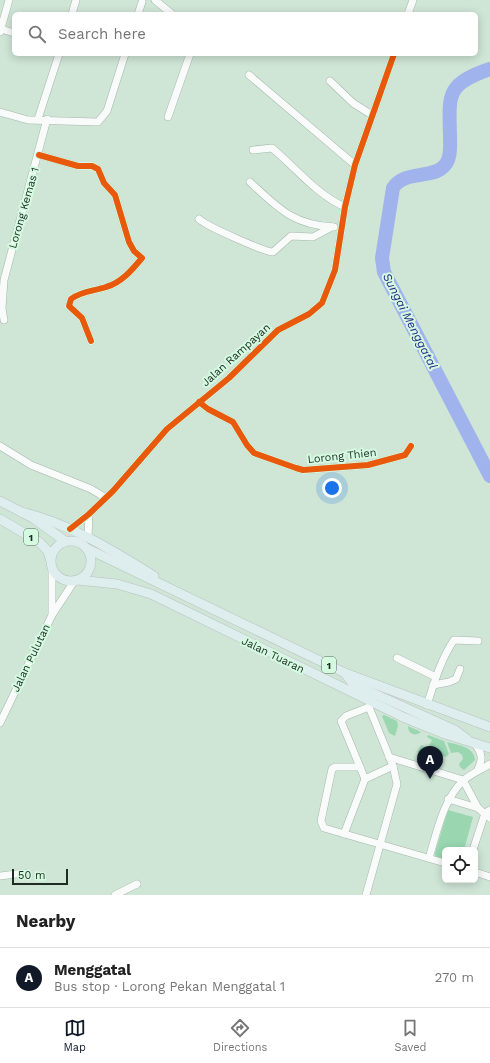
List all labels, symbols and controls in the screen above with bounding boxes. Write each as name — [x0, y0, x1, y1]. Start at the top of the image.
search box — [12, 12, 478, 56]
icon: search — [26, 23, 48, 45]
text: Search here — [58, 25, 146, 43]
street label: Lorong Kemas 1 — [6, 166, 42, 250]
water label: Sungai Menggatal — [380, 271, 440, 372]
street label: Jalan Rampayan — [199, 321, 273, 389]
street label: Lorong Thien — [307, 446, 377, 466]
your location — [322, 478, 342, 498]
road number: 1 — [24, 529, 38, 545]
street label: Jalan Pulutan — [9, 622, 53, 694]
street label: Jalan Tuaran — [239, 634, 307, 676]
road number: 1 — [322, 657, 336, 673]
pin: A — [417, 746, 443, 779]
map controls — [442, 847, 478, 883]
button: locate — [442, 847, 478, 883]
scale bar — [12, 867, 68, 886]
text: 50 m — [18, 869, 45, 882]
text: Nearby — [16, 911, 75, 931]
text: Menggatal — [54, 961, 131, 979]
text: A — [25, 970, 33, 985]
text: 270 m — [435, 970, 474, 985]
text: Bus stop · Lorong Pekan Menggatal 1 — [54, 979, 285, 994]
tab: Map — [64, 1017, 86, 1054]
tab: Directions — [213, 1017, 267, 1054]
tab: Saved — [394, 1017, 426, 1054]

